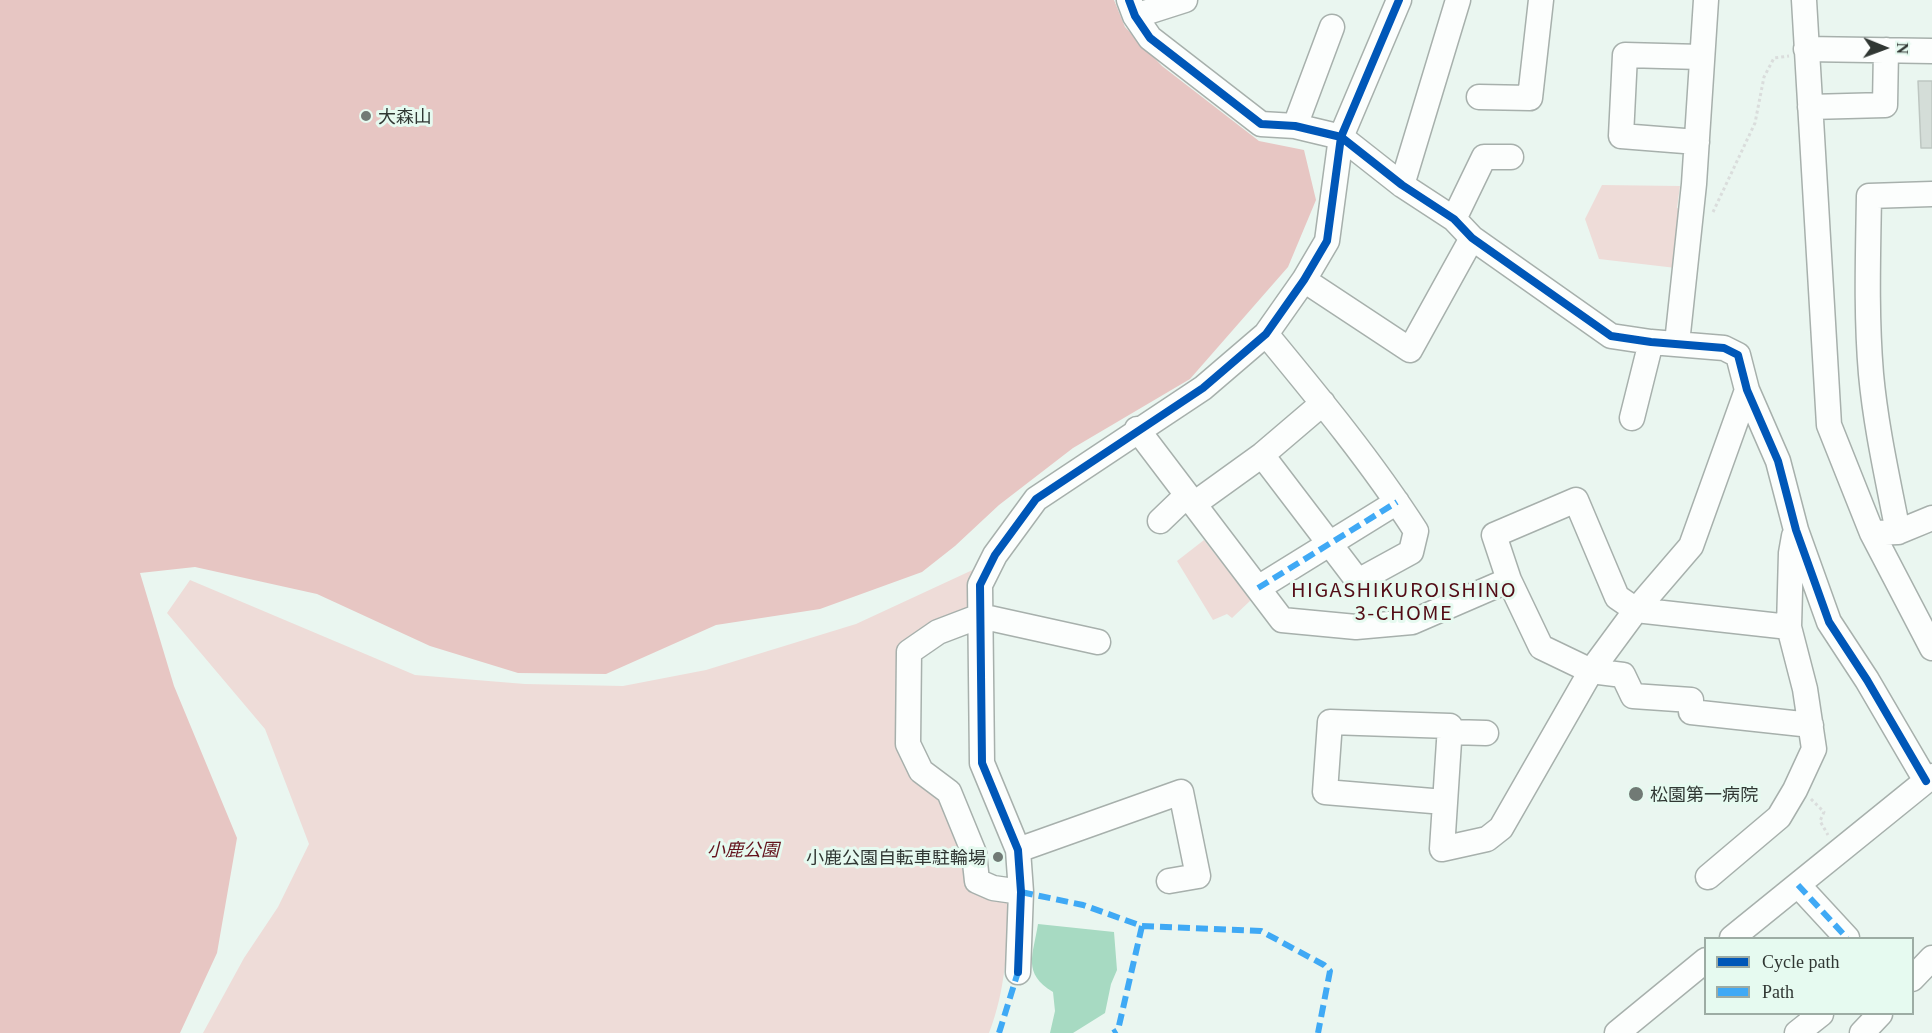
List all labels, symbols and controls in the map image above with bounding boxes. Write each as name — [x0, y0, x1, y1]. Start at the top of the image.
north arrow — [1854, 18, 1914, 78]
text: N — [1894, 42, 1911, 54]
place label: 大森山 — [378, 105, 432, 127]
marker: 大森山 — [359, 109, 373, 123]
district label: HIGASHIKUROISHINO 3-CHOME — [1291, 577, 1517, 624]
place label: 松園第一病院 — [1650, 783, 1758, 805]
marker: 松園第一病院 — [1627, 785, 1645, 803]
park label: 小鹿公園 — [707, 838, 779, 860]
place label: 小鹿公園自転車駐輪場 — [806, 846, 986, 868]
marker: 小鹿公園自転車駐輪場 — [991, 850, 1005, 864]
legend — [1704, 937, 1914, 1015]
text: Cycle path — [1762, 952, 1839, 972]
text: Path — [1762, 982, 1794, 1002]

